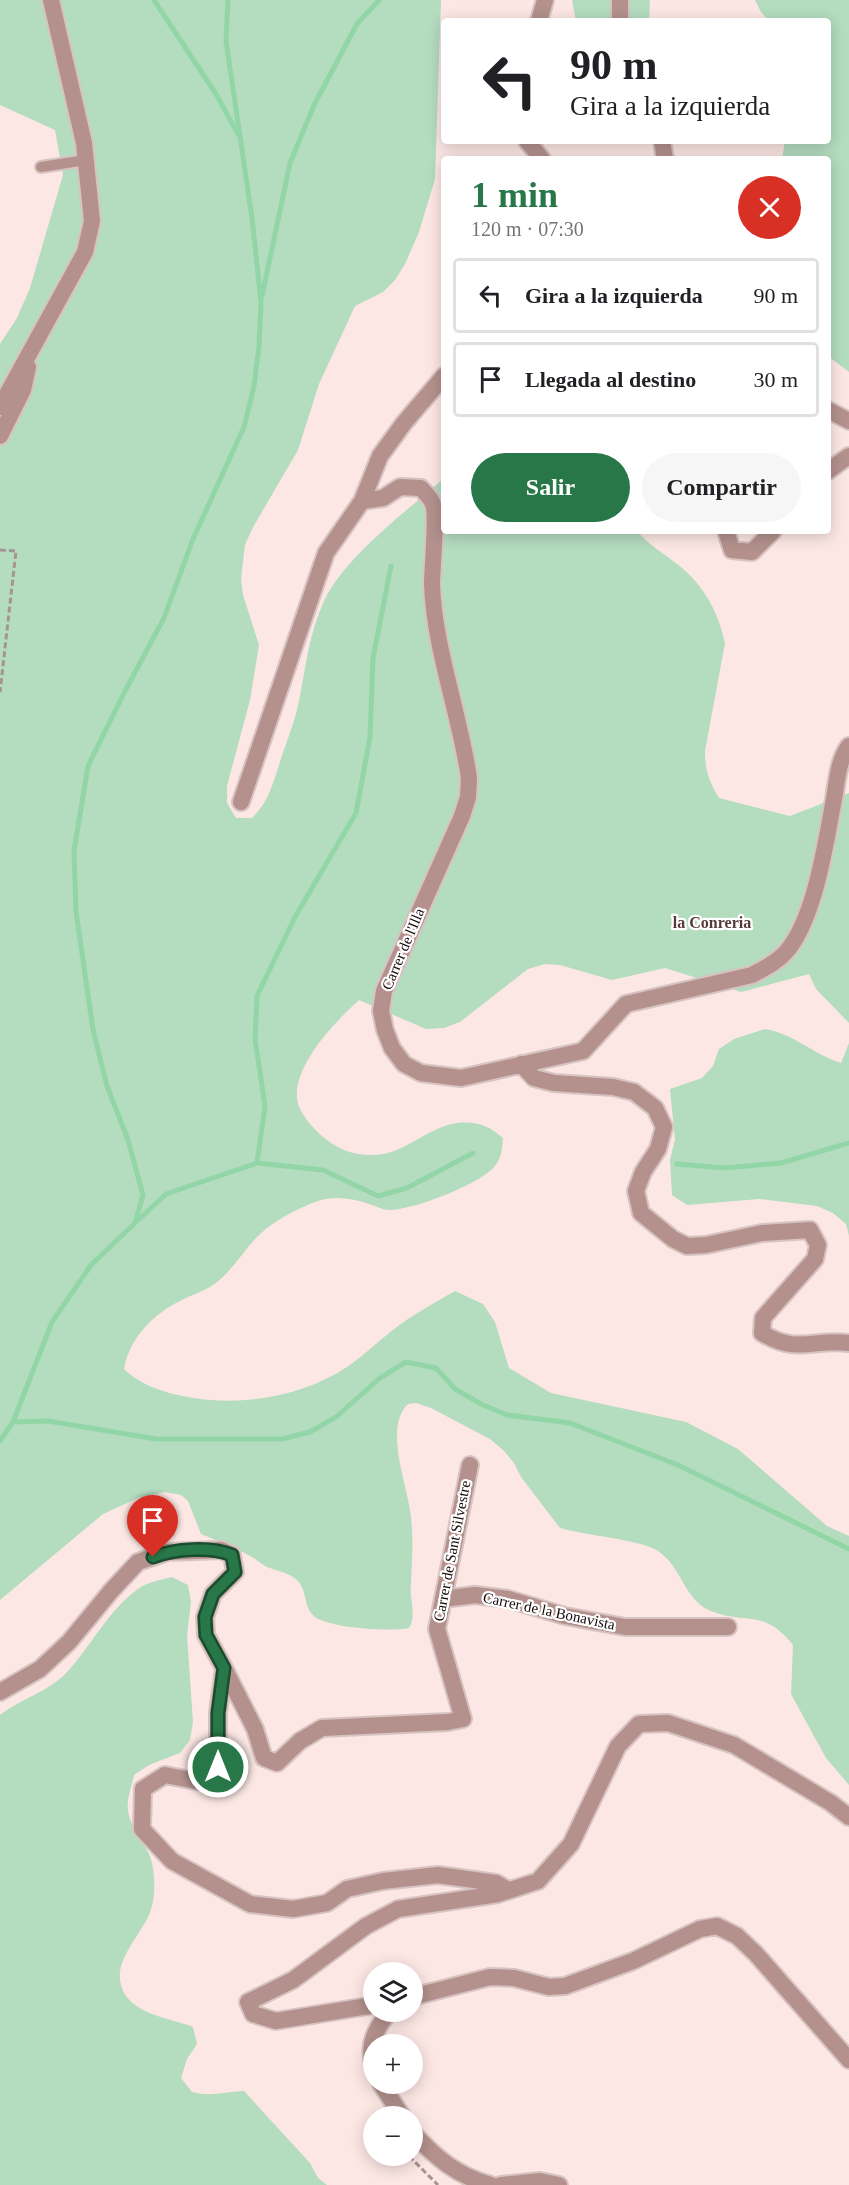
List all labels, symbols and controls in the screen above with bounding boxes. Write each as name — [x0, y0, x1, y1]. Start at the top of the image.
icon: left — [471, 42, 549, 120]
text: 90 m — [570, 42, 658, 88]
text: Gira a la izquierda — [570, 91, 770, 121]
text: 1 min — [471, 175, 558, 215]
button: close — [738, 176, 801, 239]
text: 120 m · 07:30 — [471, 218, 584, 240]
icon: left — [474, 279, 507, 312]
text: Gira a la izquierda — [525, 283, 703, 308]
text: 90 m — [753, 283, 798, 308]
icon: arrive — [474, 363, 507, 396]
text: Llegada al destino — [525, 367, 696, 392]
text: 30 m — [753, 367, 798, 392]
button: Salir — [471, 453, 630, 522]
button: Compartir — [642, 453, 801, 522]
street label: Carrer de l'Illa — [379, 906, 427, 992]
district label: la Conreria — [673, 914, 751, 931]
street label: Carrer de Sant Silvestre — [431, 1479, 474, 1623]
pin — [127, 1495, 178, 1557]
icon: arrive — [136, 1504, 169, 1537]
street label: Carrer de la Bonavista — [482, 1589, 617, 1633]
position arrow — [186, 1735, 250, 1799]
map controls — [363, 1962, 423, 2166]
button: layers — [363, 1962, 423, 2022]
button: + — [363, 2034, 423, 2094]
button: − — [363, 2106, 423, 2166]

